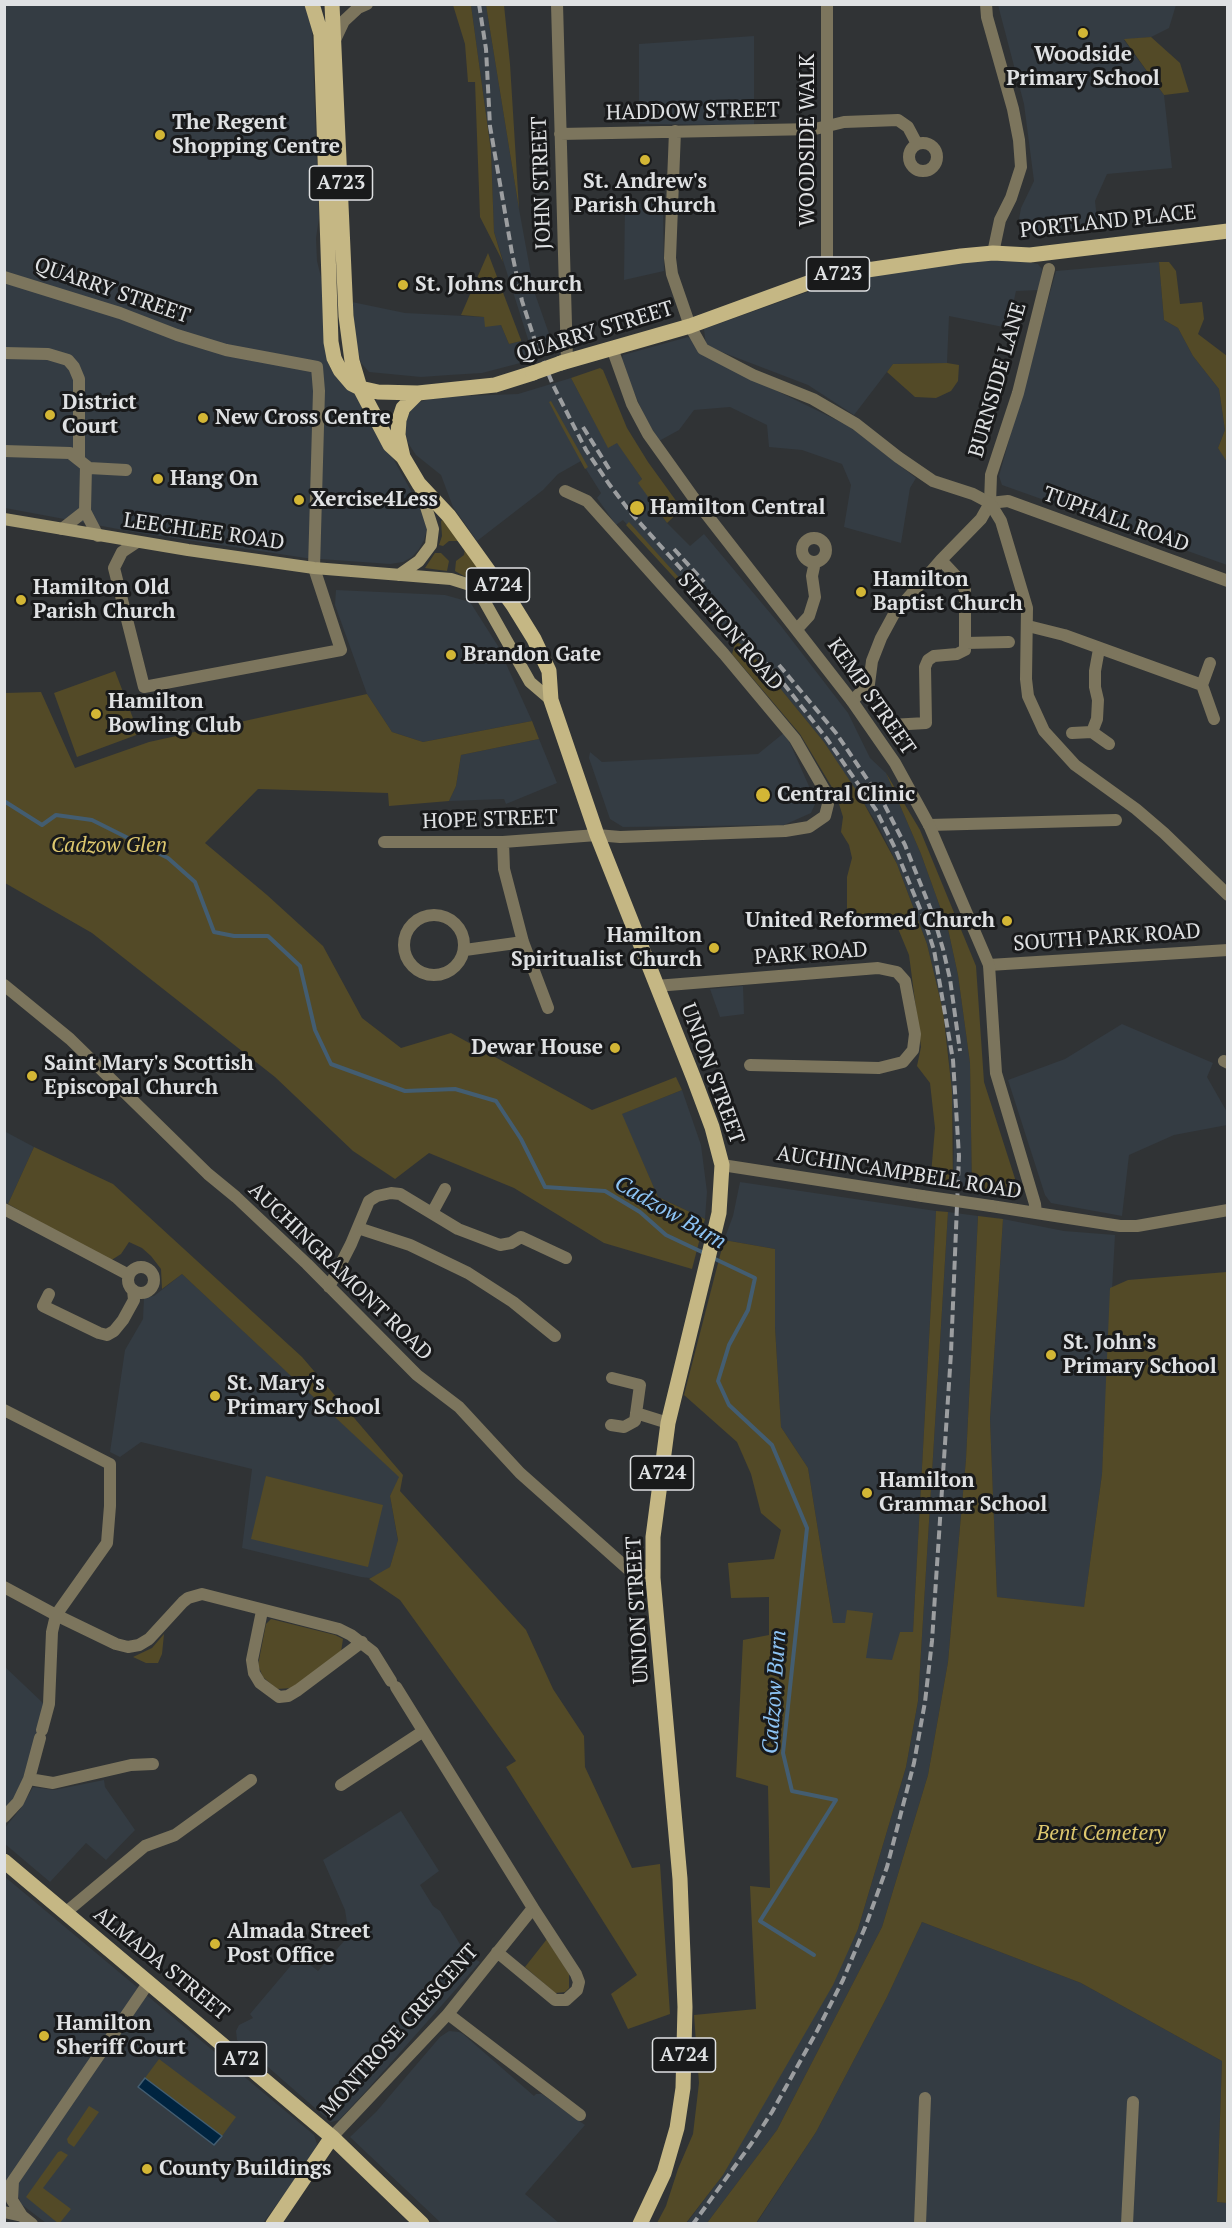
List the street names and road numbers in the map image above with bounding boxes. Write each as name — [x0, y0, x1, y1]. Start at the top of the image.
street label: WOODSIDE WALK — [795, 54, 821, 226]
street label: HADDOW STREET — [606, 98, 780, 126]
street label: JOHN STREET — [527, 116, 557, 250]
road number: A723 — [310, 166, 372, 200]
street label: PORTLAND PLACE — [1019, 200, 1197, 244]
street label: QUARRY STREET — [31, 253, 193, 329]
road number: A723 — [806, 257, 870, 291]
street label: QUARRY STREET — [513, 296, 677, 368]
street label: BURNSIDE LANE — [964, 300, 1032, 460]
street label: TUPHALL ROAD — [1039, 482, 1193, 558]
street label: LEECHLEE ROAD — [122, 508, 286, 556]
road number: A724 — [466, 568, 530, 602]
street label: STATION ROAD — [672, 568, 788, 696]
street label: KEMP STREET — [821, 634, 921, 760]
street label: HOPE STREET — [422, 805, 558, 835]
street label: SOUTH PARK ROAD — [1012, 919, 1202, 957]
street label: PARK ROAD — [753, 937, 869, 971]
street label: UNION STREET — [675, 1000, 749, 1148]
street label: AUCHINCAMPBELL ROAD — [775, 1141, 1023, 1205]
street label: AUCHINGRAMONT ROAD — [243, 1178, 437, 1366]
road number: A724 — [630, 1456, 694, 1490]
street label: UNION STREET — [622, 1535, 654, 1685]
street label: ALMADA STREET — [88, 1902, 234, 2026]
street label: MONTROSE CRESCENT — [316, 1940, 484, 2122]
road number: A724 — [652, 2038, 716, 2072]
road number: A72 — [216, 2042, 266, 2076]

